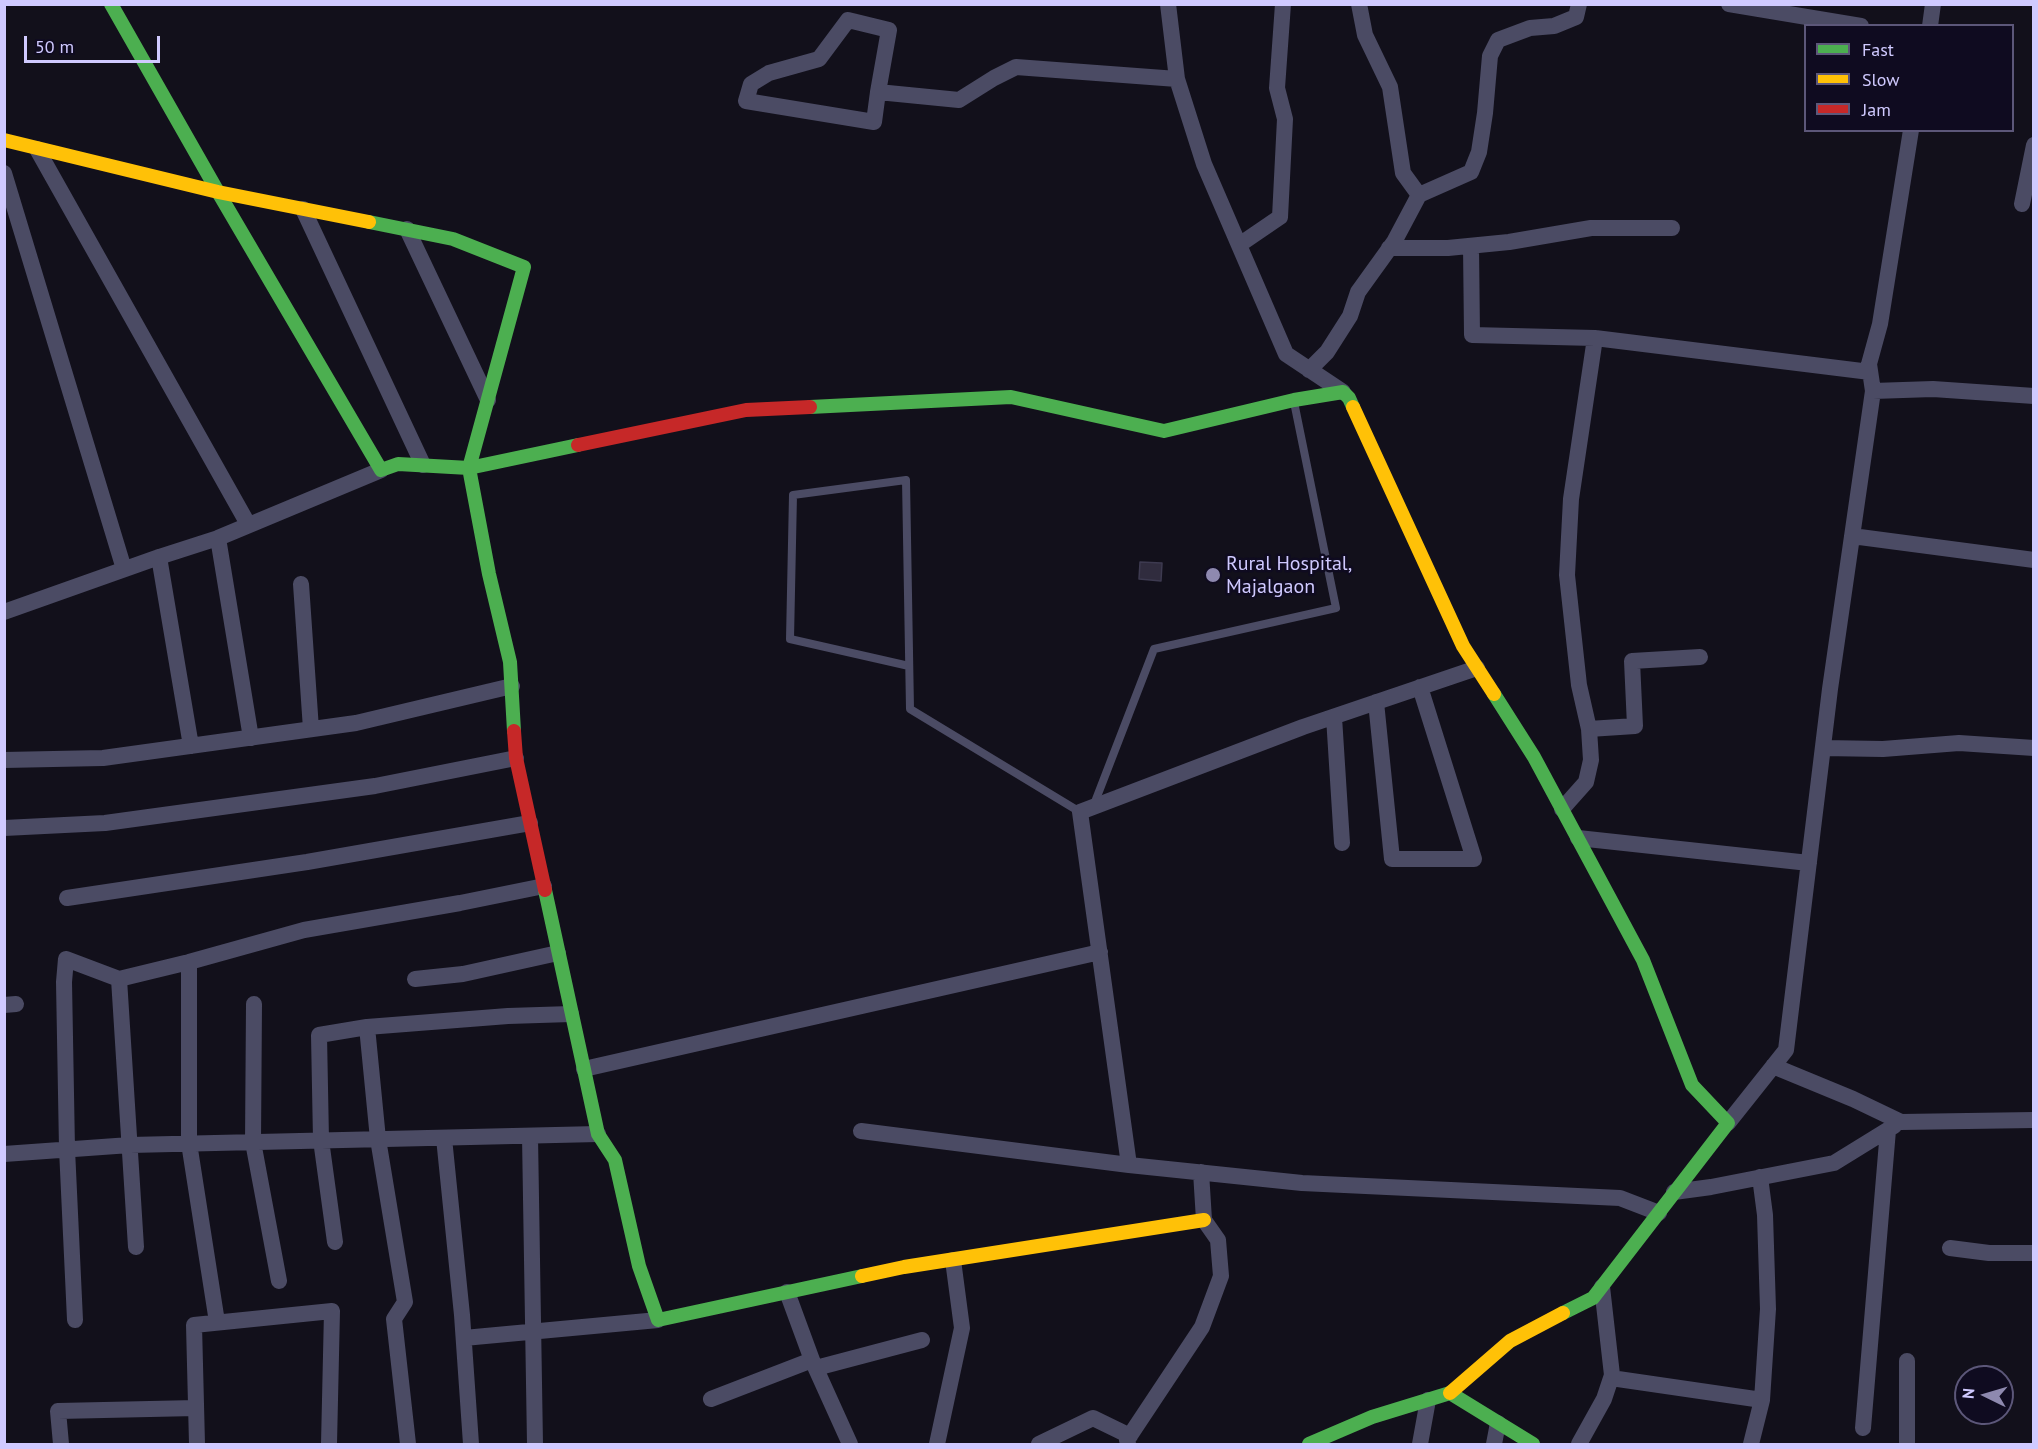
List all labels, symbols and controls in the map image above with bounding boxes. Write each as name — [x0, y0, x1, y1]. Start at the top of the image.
scale bar — [27, 24, 164, 62]
legend — [1804, 24, 2014, 132]
text: 50 m — [35, 35, 74, 58]
text: Fast — [1862, 38, 1894, 61]
text: Slow — [1862, 68, 1900, 91]
text: Jam — [1862, 98, 1891, 121]
place label: Rural Hospital, Majalgaon — [1226, 552, 1352, 599]
marker: Rural Hospital, Majalgaon — [1204, 566, 1222, 584]
north arrow — [1954, 1365, 2014, 1425]
text: N — [1958, 1388, 1978, 1400]

